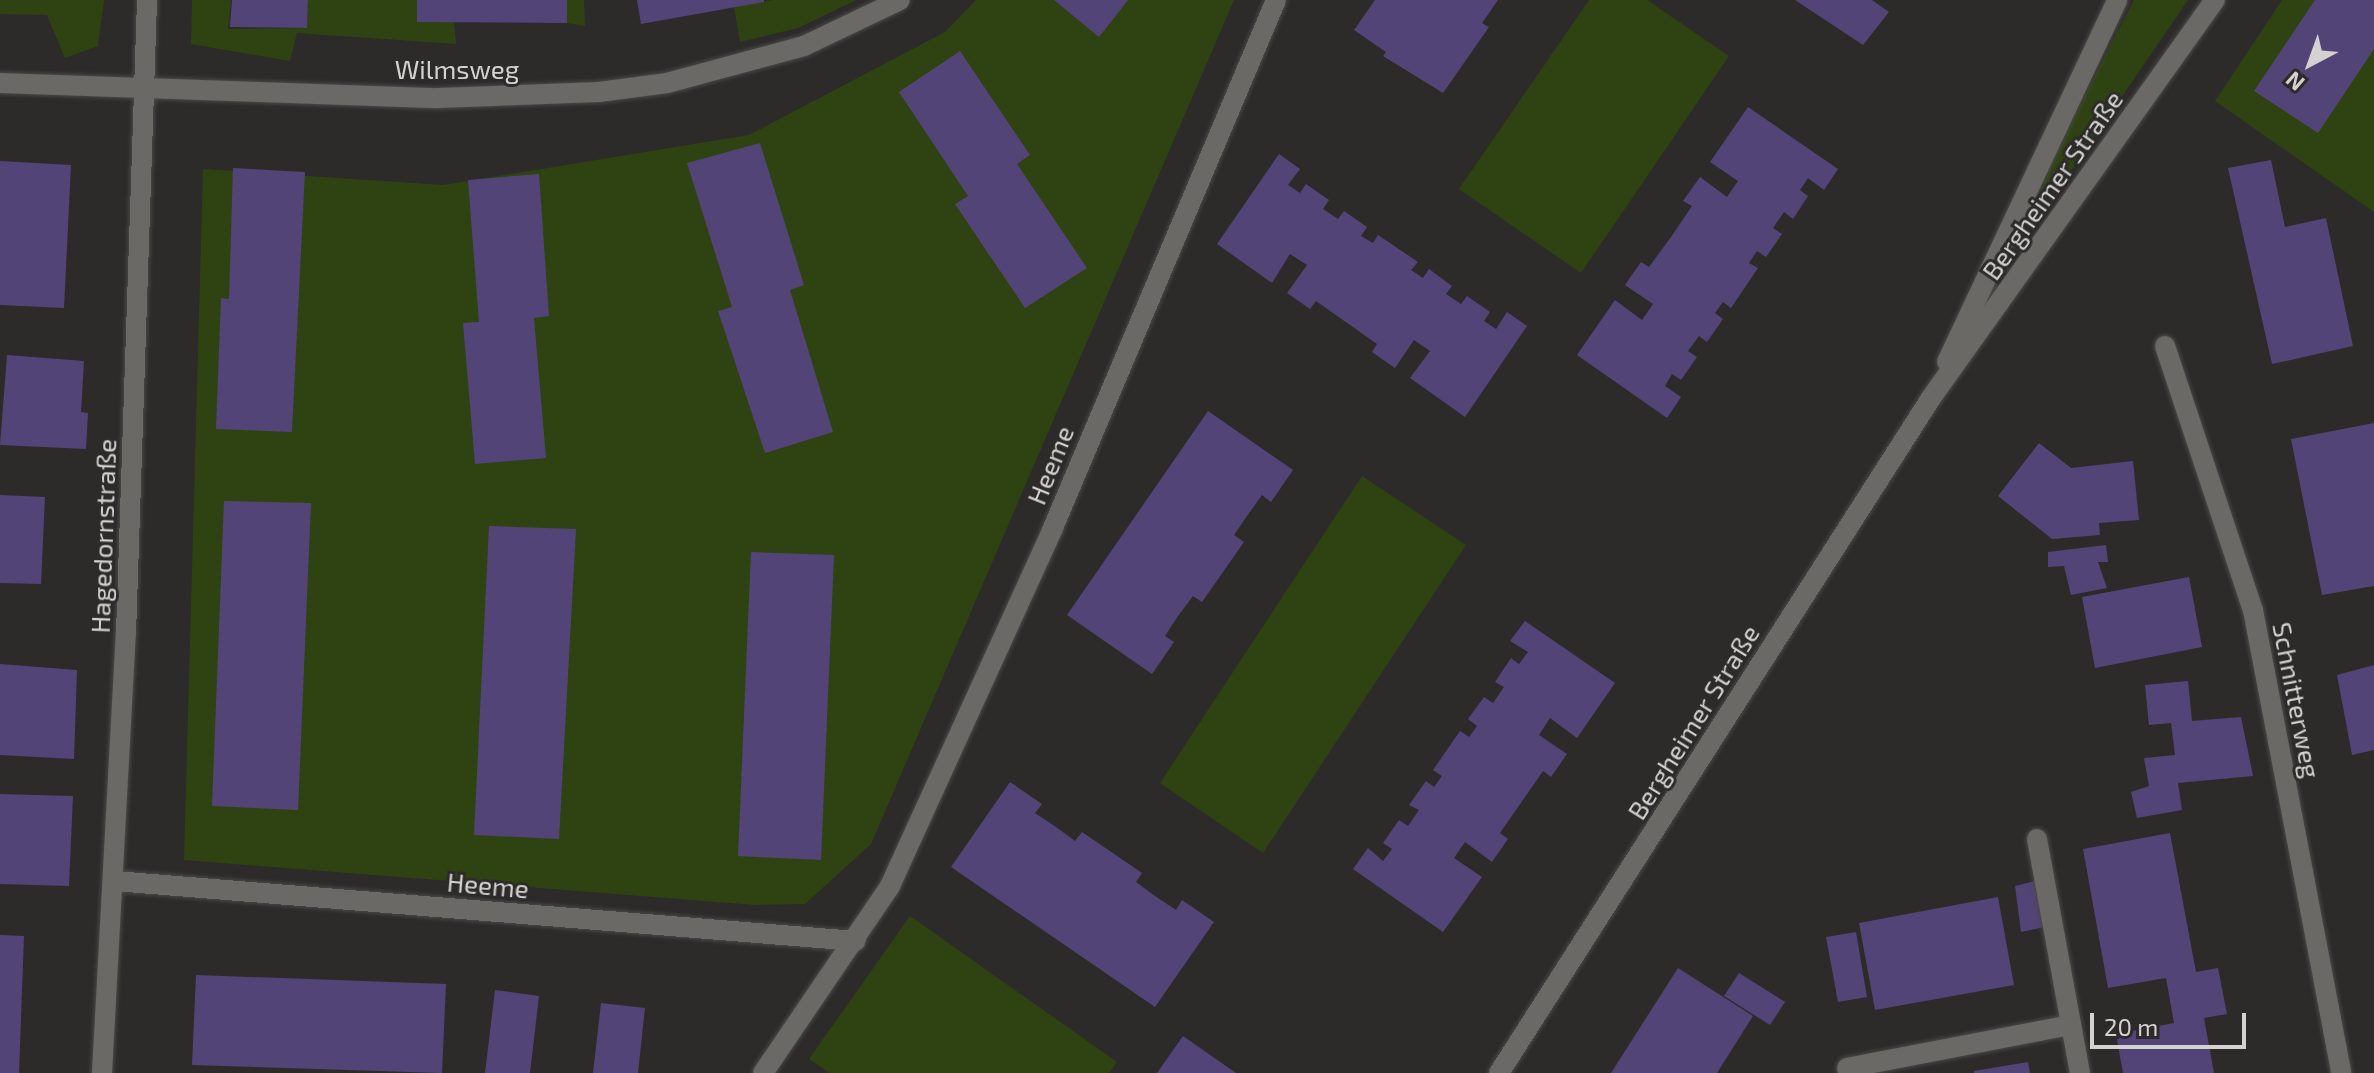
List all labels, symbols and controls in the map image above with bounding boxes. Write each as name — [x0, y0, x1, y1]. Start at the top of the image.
north arrow — [2270, 24, 2350, 104]
street label: Wilmsweg — [395, 53, 519, 85]
text: N — [2280, 67, 2309, 97]
street label: Bergheimer Straße — [1975, 84, 2129, 286]
street label: Heeme — [1020, 421, 1080, 509]
street label: Hagedornstraße — [84, 438, 122, 634]
street label: Bergheimer Straße — [1620, 619, 1766, 825]
street label: Schnitterweg — [2267, 619, 2327, 781]
street label: Heeme — [446, 866, 530, 904]
scale bar — [2094, 997, 2250, 1047]
text: 20 m — [2104, 1012, 2158, 1041]

